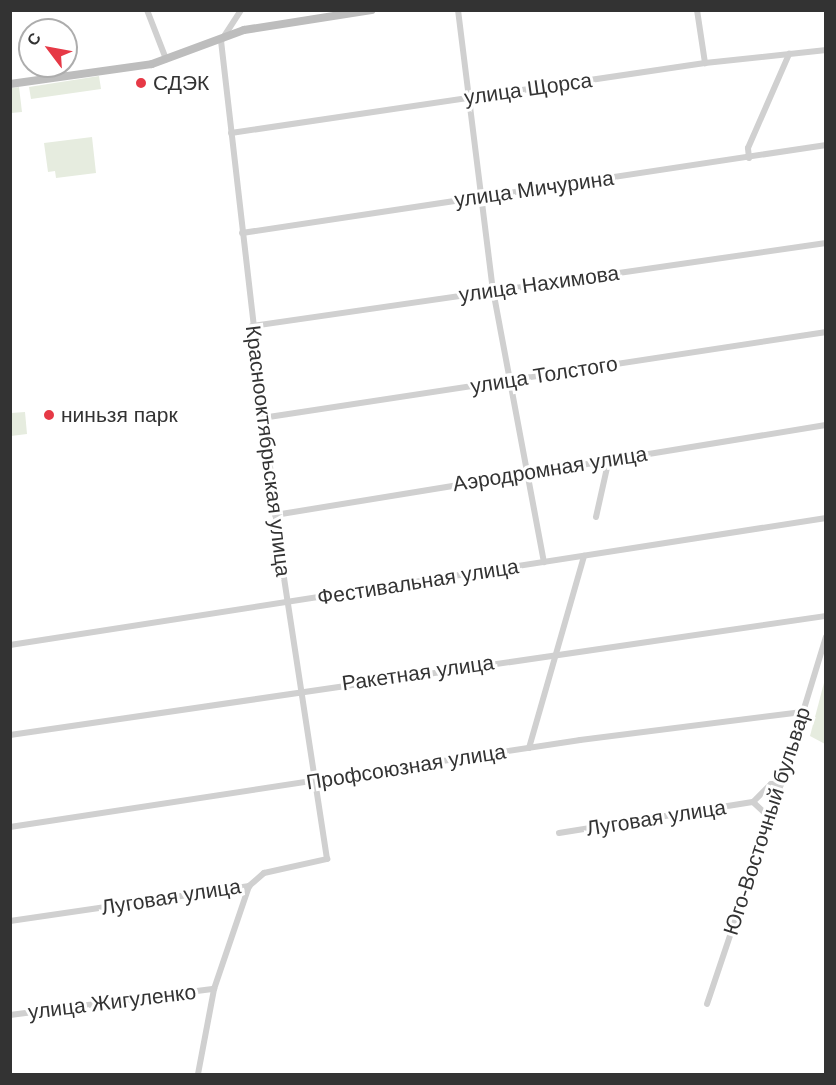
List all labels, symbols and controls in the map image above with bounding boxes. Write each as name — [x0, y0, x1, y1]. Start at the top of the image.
north arrow — [18, 18, 78, 78]
text: С — [24, 30, 44, 49]
street label: улица Щорса — [462, 68, 594, 110]
place label: СДЭК — [153, 70, 209, 96]
marker: СДЭК — [134, 76, 148, 90]
street label: улица Мичурина — [453, 165, 615, 213]
street label: улица Нахимова — [457, 260, 621, 308]
street label: Краснооктябрьская улица — [240, 324, 296, 578]
street label: улица Толстого — [469, 351, 619, 399]
place label: ниньзя парк — [61, 402, 178, 428]
marker: ниньзя парк — [42, 408, 56, 422]
street label: Аэродромная улица — [451, 441, 649, 497]
street label: Фестивальная улица — [316, 554, 520, 610]
street label: Ракетная улица — [340, 650, 496, 696]
street label: Юго-Восточный бульвар — [718, 704, 816, 938]
street label: Профсоюзная улица — [304, 739, 508, 795]
street label: Луговая улица — [584, 795, 728, 841]
street label: Луговая улица — [99, 874, 243, 920]
street label: улица Жигуленко — [27, 979, 197, 1025]

